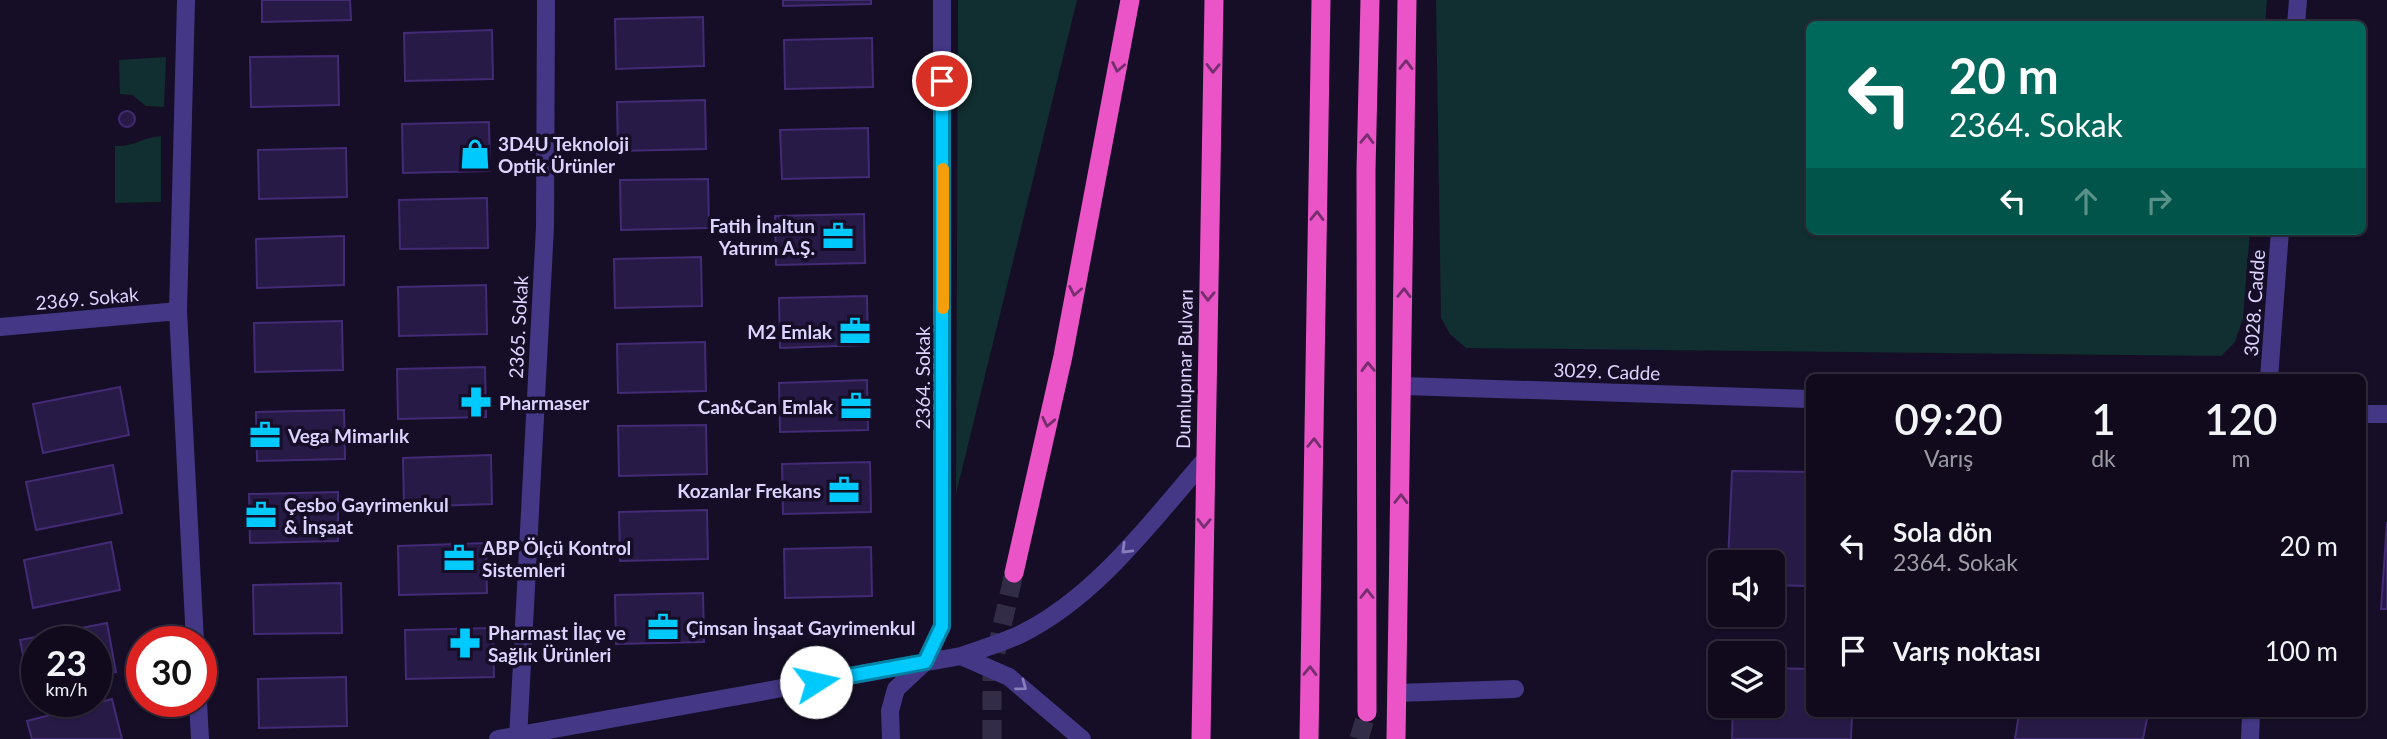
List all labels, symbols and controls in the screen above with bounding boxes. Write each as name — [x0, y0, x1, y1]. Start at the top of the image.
text: 20 m — [1949, 46, 2059, 104]
icon: left — [1834, 49, 1925, 140]
pin — [912, 51, 972, 111]
one-way arrow — [1399, 60, 1414, 71]
one-way arrow — [1111, 61, 1126, 73]
icon: arrive — [923, 62, 961, 100]
one-way arrow — [1205, 63, 1221, 74]
text: 2364. Sokak — [1949, 105, 2123, 144]
place label: 3D4U Teknoloji Optik Ürünler — [498, 132, 629, 177]
one-way arrow — [1359, 134, 1374, 145]
shop icon: 3D4U Teknoloji Optik Ürünler — [458, 137, 492, 171]
icon: left — [1994, 182, 2032, 220]
icon: ahead — [2067, 182, 2105, 220]
icon: right — [2140, 182, 2178, 220]
one-way arrow — [1310, 210, 1325, 221]
place label: Fatih İnaltun Yatırım A.Ş. — [709, 214, 815, 259]
office icon: Fatih İnaltun Yatırım A.Ş. — [821, 219, 855, 253]
street label: 3028. Cadde — [2239, 249, 2269, 357]
street label: 2365. Sokak — [504, 275, 532, 379]
street label: 2369. Sokak — [35, 282, 140, 314]
one-way arrow — [1068, 285, 1083, 296]
one-way arrow — [1396, 287, 1412, 298]
street label: Dumlupınar Bulvarı — [1171, 289, 1197, 449]
one-way arrow — [1200, 291, 1216, 301]
office icon: M2 Emlak — [838, 314, 872, 348]
place label: M2 Emlak — [747, 320, 833, 343]
street label: 2364. Sokak — [911, 326, 934, 430]
street label: 3029. Cadde — [1553, 358, 1661, 384]
one-way arrow — [1360, 361, 1376, 372]
pharmacy icon: Pharmaser — [459, 385, 493, 419]
office icon: Can&Can Emlak — [839, 389, 873, 423]
place label: Pharmaser — [499, 391, 590, 414]
text: 09:20 — [1895, 394, 2003, 444]
text: 1 — [2091, 394, 2116, 444]
text: 120 — [2204, 394, 2277, 444]
place label: Can&Can Emlak — [698, 395, 834, 418]
one-way arrow — [1042, 416, 1056, 428]
office icon: Vega Mimarlık — [248, 418, 282, 452]
place label: Vega Mimarlık — [287, 424, 410, 447]
one-way arrow — [1306, 438, 1321, 449]
text: Varış — [1924, 444, 1973, 472]
text: dk — [2091, 444, 2116, 472]
text: m — [2231, 444, 2250, 472]
office icon: Kozanlar Frekans — [827, 473, 861, 507]
place label: Kozanlar Frekans — [677, 479, 821, 502]
place label: Çesbo Gayrimenkul & İnşaat — [284, 493, 449, 538]
one-way arrow — [1393, 494, 1408, 505]
office icon: Çesbo Gayrimenkul & İnşaat — [244, 498, 278, 532]
text: Sola dön — [1893, 516, 1993, 548]
one-way arrow — [1196, 518, 1212, 529]
icon: left — [1834, 527, 1872, 565]
text: 20 m — [2280, 530, 2338, 562]
place label: ABP Ölçü Kontrol Sistemleri — [481, 536, 631, 581]
one-way arrow — [1122, 540, 1135, 553]
office icon: ABP Ölçü Kontrol Sistemleri — [442, 541, 476, 575]
text: 2364. Sokak — [1893, 548, 2018, 576]
map controls — [1708, 550, 1785, 718]
button: sound — [1708, 550, 1785, 627]
one-way arrow — [1359, 589, 1375, 599]
office icon: Çimsan İnşaat Gayrimenkul — [646, 610, 680, 644]
place label: Çimsan İnşaat Gayrimenkul — [686, 616, 915, 639]
place label: Pharmast İlaç ve Sağlık Ürünleri — [488, 621, 626, 666]
speed limit sign: 30 — [126, 626, 217, 717]
pharmacy icon: Pharmast İlaç ve Sağlık Ürünleri — [448, 626, 482, 660]
icon: arrive — [1834, 632, 1872, 670]
text: Varış noktası — [1893, 635, 2041, 667]
text: 100 m — [2265, 635, 2338, 667]
text: 23 — [46, 641, 87, 683]
button: layers — [1708, 641, 1785, 718]
position arrow — [779, 645, 853, 719]
one-way arrow — [1302, 665, 1318, 676]
text: km/h — [45, 678, 88, 700]
one-way arrow — [1014, 678, 1026, 691]

